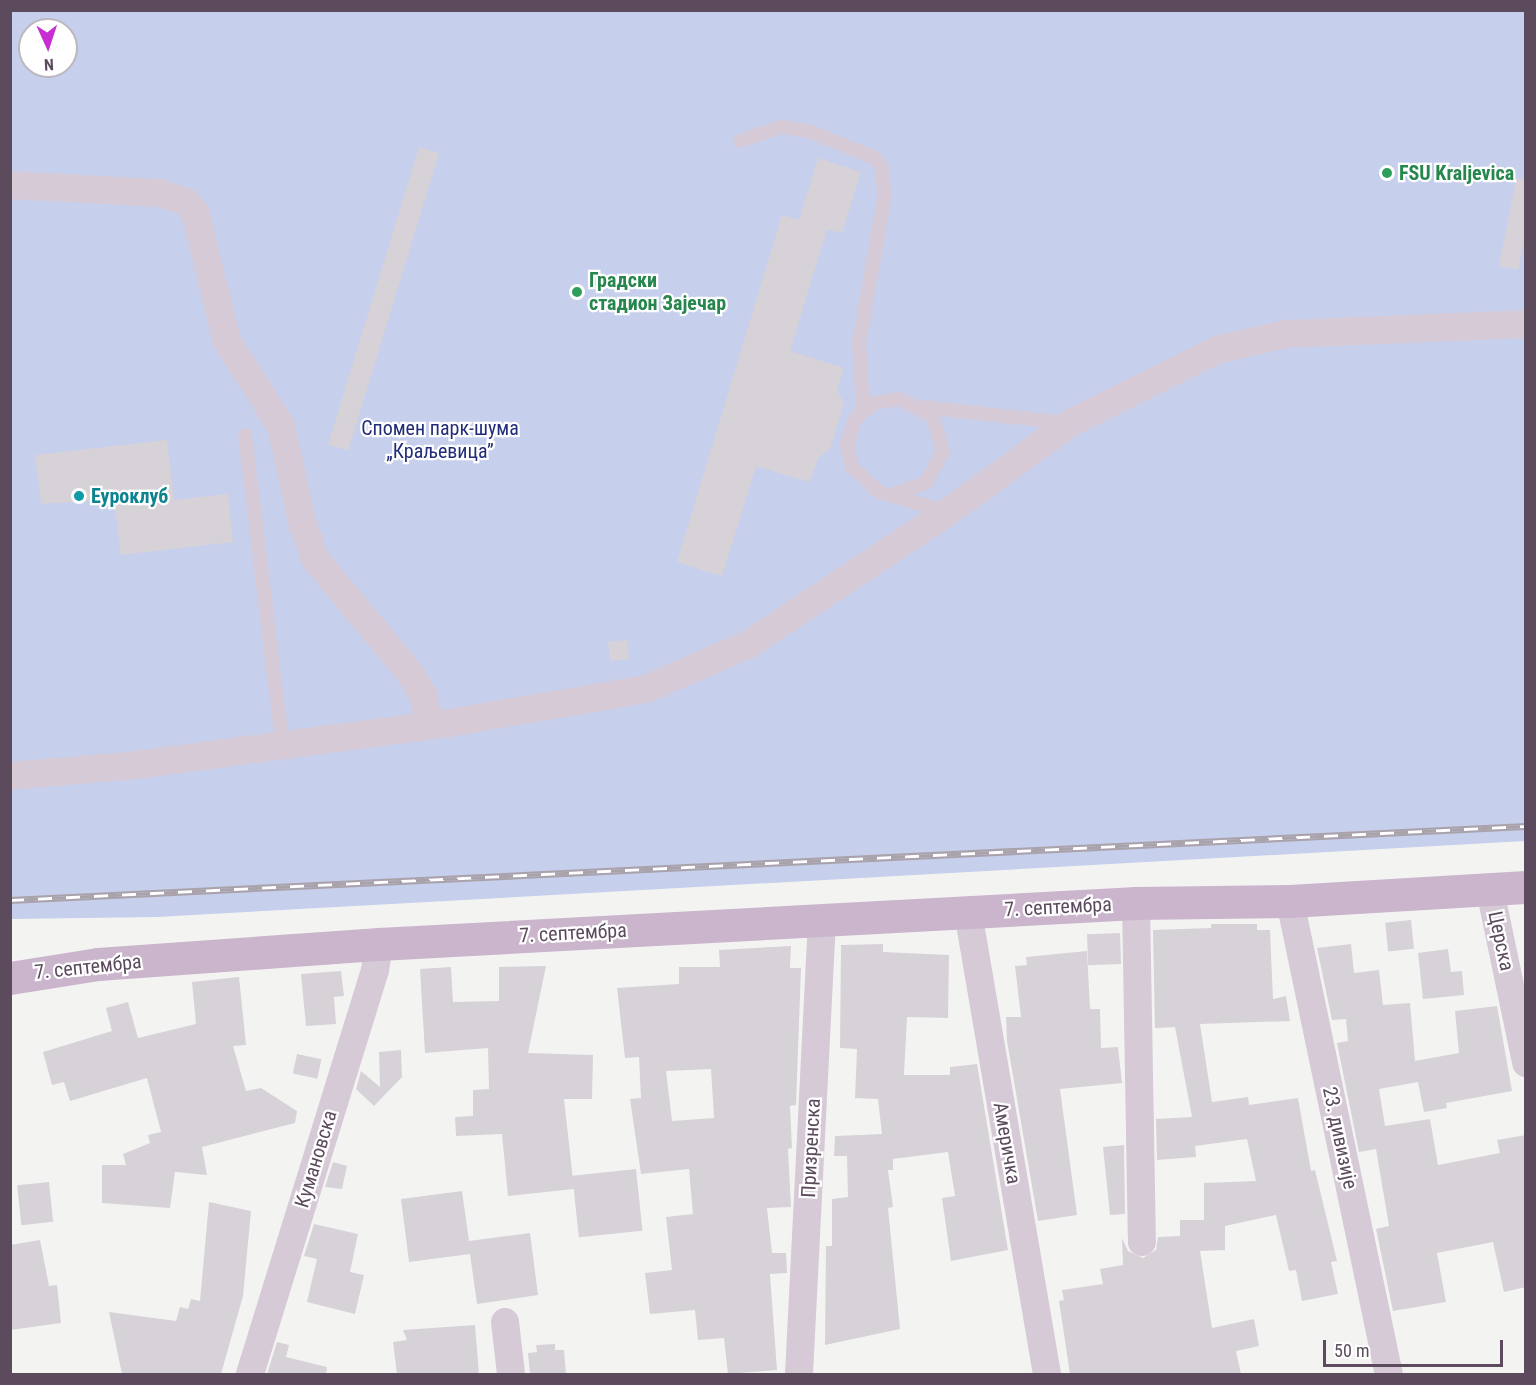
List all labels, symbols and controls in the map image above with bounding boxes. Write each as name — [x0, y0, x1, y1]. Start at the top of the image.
north arrow — [18, 18, 78, 78]
text: N — [43, 55, 54, 74]
place label: FSU Kraljevica — [1399, 161, 1514, 185]
marker: FSU Kraljevica — [1380, 166, 1394, 180]
place label: Градски стадион Зајечар — [589, 268, 726, 315]
marker: Градски стадион Зајечар — [570, 285, 584, 299]
park label: Спомен парк-шума „Краљевица” — [361, 417, 519, 464]
place label: Еуроклуб — [91, 484, 168, 508]
marker: Еуроклуб — [72, 489, 86, 503]
street label: 7. септембра — [1004, 892, 1112, 922]
street label: Церска — [1483, 909, 1519, 973]
street label: 7. септембра — [519, 918, 627, 948]
street label: 7. септембра — [33, 949, 143, 985]
street label: 23. дивизије — [1317, 1085, 1363, 1191]
street label: Призренска — [796, 1098, 826, 1198]
street label: Америчка — [988, 1100, 1026, 1186]
street label: Кумановска — [290, 1108, 342, 1210]
scale bar — [1326, 1328, 1506, 1366]
text: 50 m — [1334, 1340, 1369, 1361]

